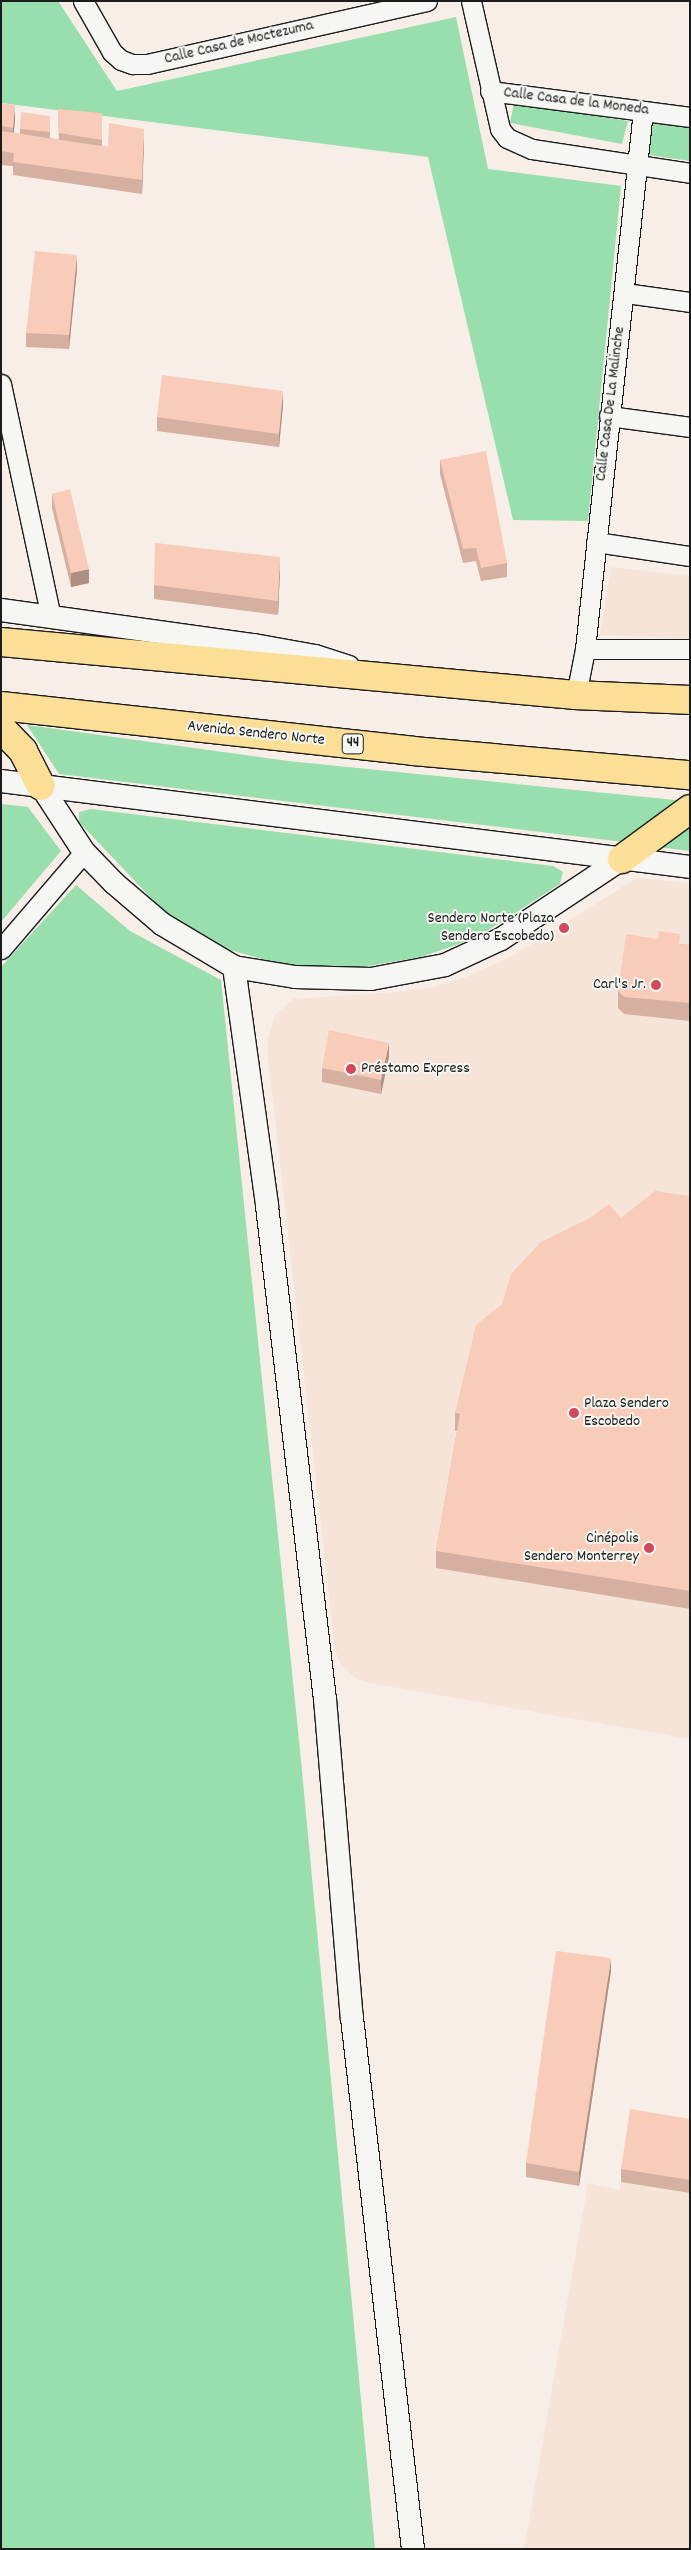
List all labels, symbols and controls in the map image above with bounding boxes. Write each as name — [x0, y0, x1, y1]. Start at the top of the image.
street label: Calle Casa de Moctezuma — [163, 16, 315, 70]
street label: Calle Casa de la Moneda — [502, 84, 650, 120]
street label: Calle Casa De La Malinche — [592, 326, 630, 482]
street label: Avenida Sendero Norte — [186, 717, 326, 751]
road number: 44 — [342, 732, 364, 756]
place label: Sendero Norte (Plaza Sendero Escobedo) — [428, 909, 554, 947]
marker: Sendero Norte (Plaza Sendero Escobedo) — [558, 922, 570, 934]
place label: Carl's Jr. — [593, 975, 646, 995]
marker: Carl's Jr. — [650, 979, 662, 991]
place label: Préstamo Express — [361, 1059, 470, 1079]
marker: Préstamo Express — [345, 1063, 357, 1075]
place label: Plaza Sendero Escobedo — [584, 1394, 669, 1432]
marker: Plaza Sendero Escobedo — [568, 1407, 580, 1419]
place label: Cinépolis Sendero Monterrey — [524, 1529, 639, 1567]
marker: Cinépolis Sendero Monterrey — [643, 1542, 655, 1554]

